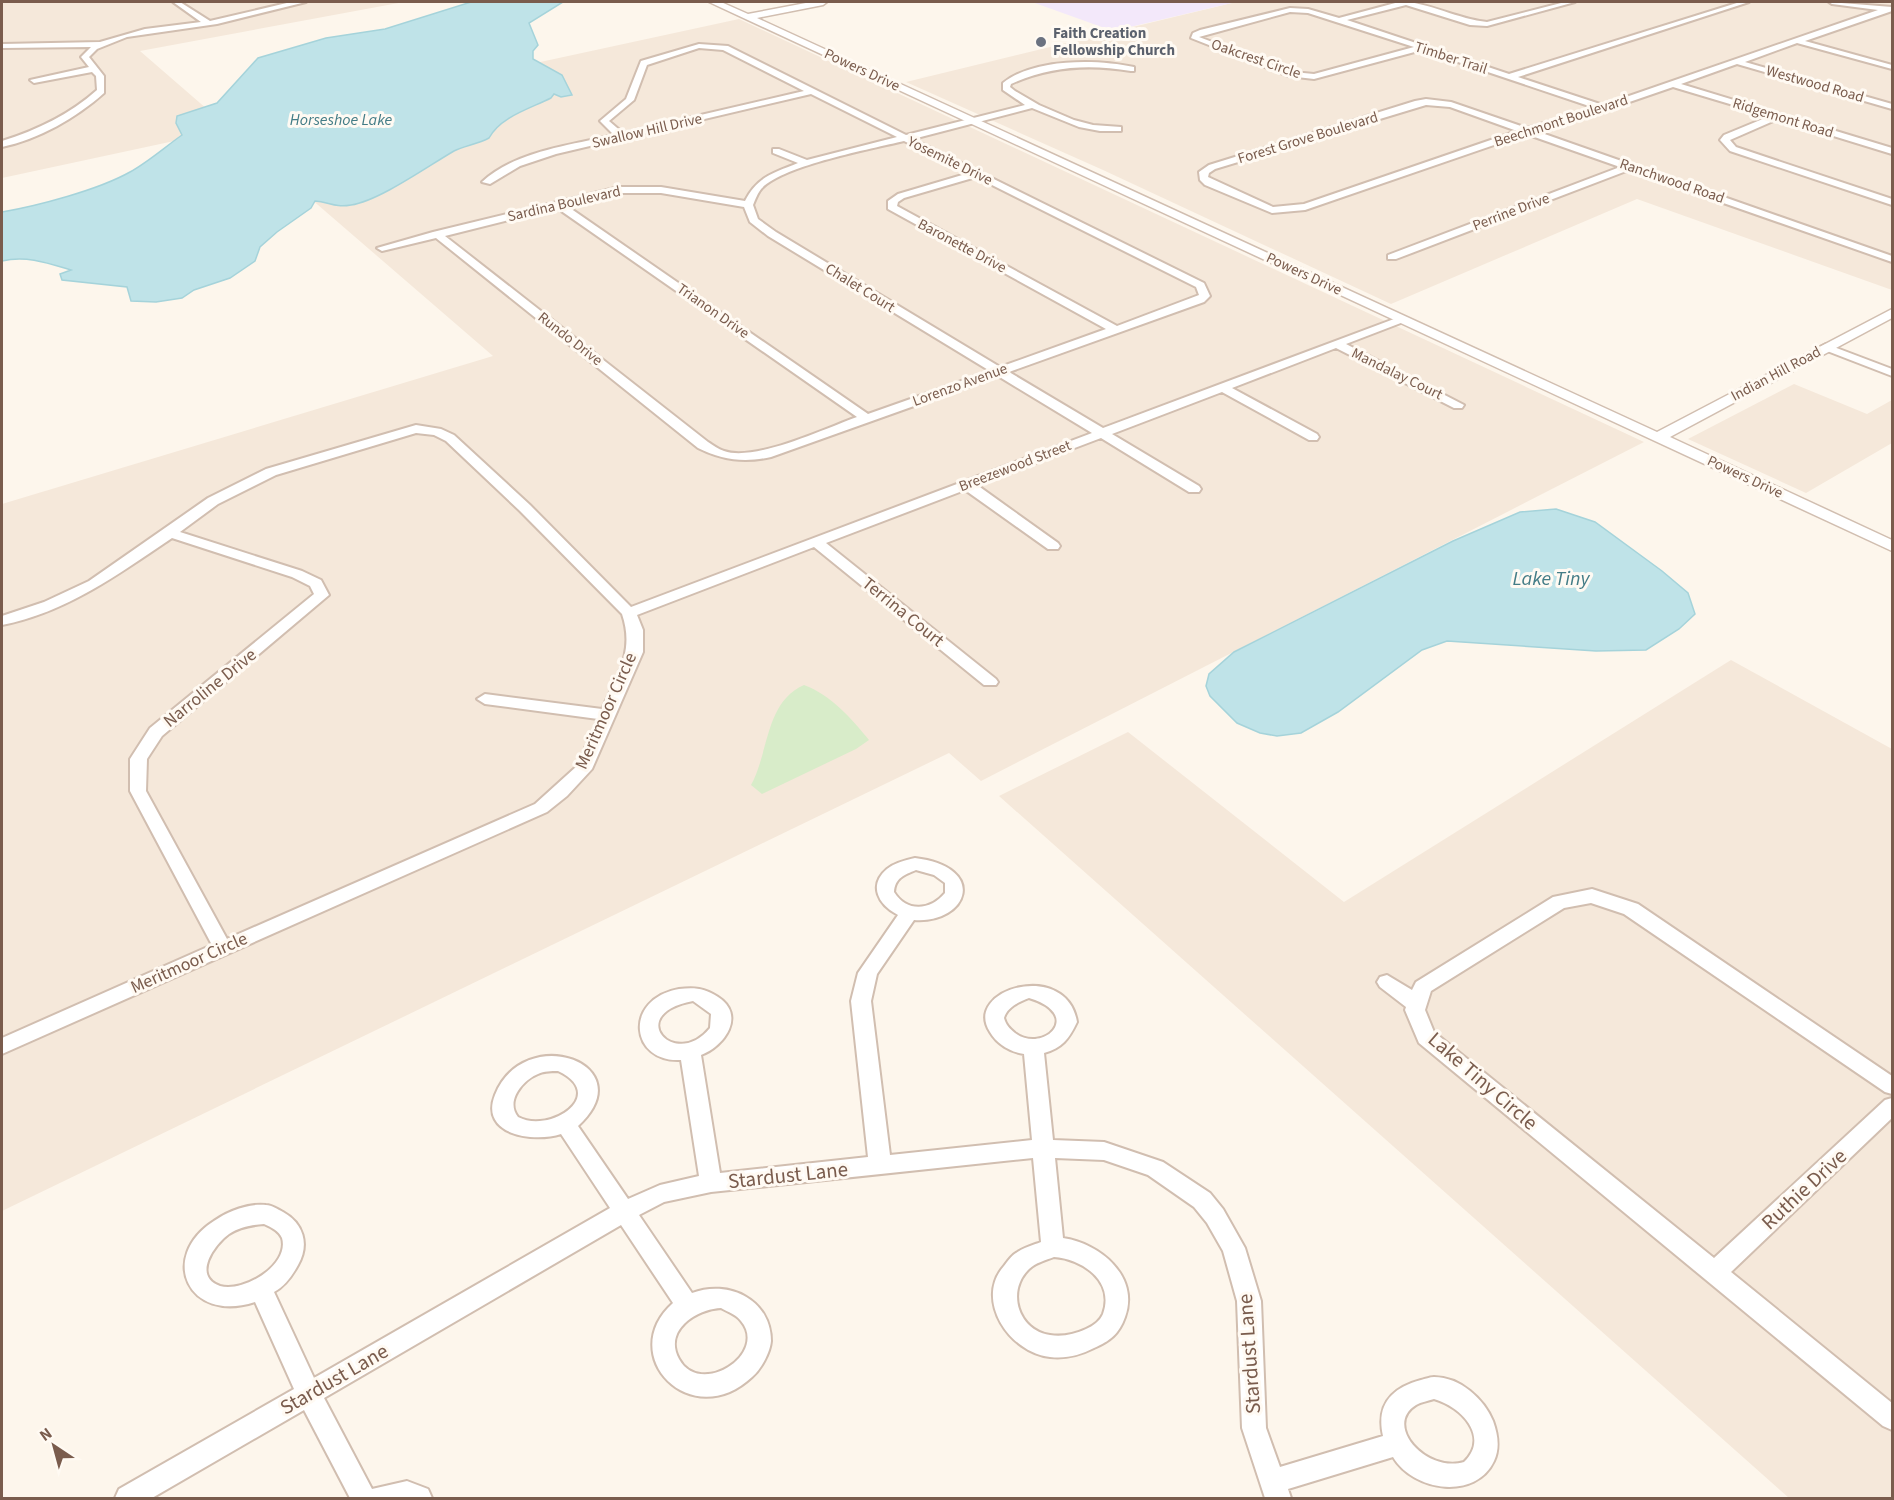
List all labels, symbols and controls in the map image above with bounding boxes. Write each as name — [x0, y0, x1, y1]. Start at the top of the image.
place label: Faith Creation Fellowship Church — [1053, 23, 1175, 61]
street label: Oakcrest Circle — [1208, 34, 1304, 84]
marker: Faith Creation Fellowship Church — [1034, 35, 1048, 49]
street label: Timber Trail — [1412, 36, 1490, 80]
street label: Powers Drive — [821, 43, 903, 97]
street label: Westwood Road — [1764, 60, 1866, 108]
street label: Beechmont Boulevard — [1491, 89, 1631, 153]
street label: Ridgemont Road — [1730, 93, 1836, 143]
street label: Forest Grove Boulevard — [1235, 107, 1381, 169]
street label: Swallow Hill Drive — [590, 108, 704, 154]
water label: Horseshoe Lake — [290, 109, 392, 131]
street label: Yosemite Drive — [903, 131, 996, 191]
street label: Ranchwood Road — [1617, 153, 1727, 209]
street label: Sardina Boulevard — [505, 181, 623, 227]
street label: Perrine Drive — [1470, 188, 1552, 236]
street label: Baronette Drive — [914, 214, 1010, 278]
street label: Powers Drive — [1263, 247, 1345, 301]
street label: Chalet Court — [821, 258, 899, 318]
street label: Trianon Drive — [673, 278, 753, 344]
street label: Rundo Drive — [533, 307, 607, 371]
street label: Indian Hill Road — [1727, 341, 1825, 407]
street label: Mandalay Court — [1348, 343, 1446, 405]
street label: Lorenzo Avenue — [910, 358, 1010, 412]
street label: Breezewood Street — [956, 435, 1074, 497]
street label: Powers Drive — [1704, 450, 1786, 504]
water label: Lake Tiny — [1513, 565, 1590, 593]
street label: Terrina Court — [857, 571, 949, 653]
street label: Narroline Drive — [158, 643, 262, 733]
street label: Meritmoor Circle — [569, 649, 643, 773]
street label: Meritmoor Circle — [127, 926, 251, 1000]
street label: Lake Tiny Circle — [1421, 1025, 1545, 1137]
street label: Ruthie Drive — [1755, 1141, 1853, 1237]
street label: Stardust Lane — [727, 1154, 849, 1196]
street label: Stardust Lane — [1230, 1293, 1268, 1415]
street label: Stardust Lane — [274, 1336, 394, 1422]
north arrow — [24, 1416, 84, 1476]
text: N — [35, 1423, 57, 1447]

